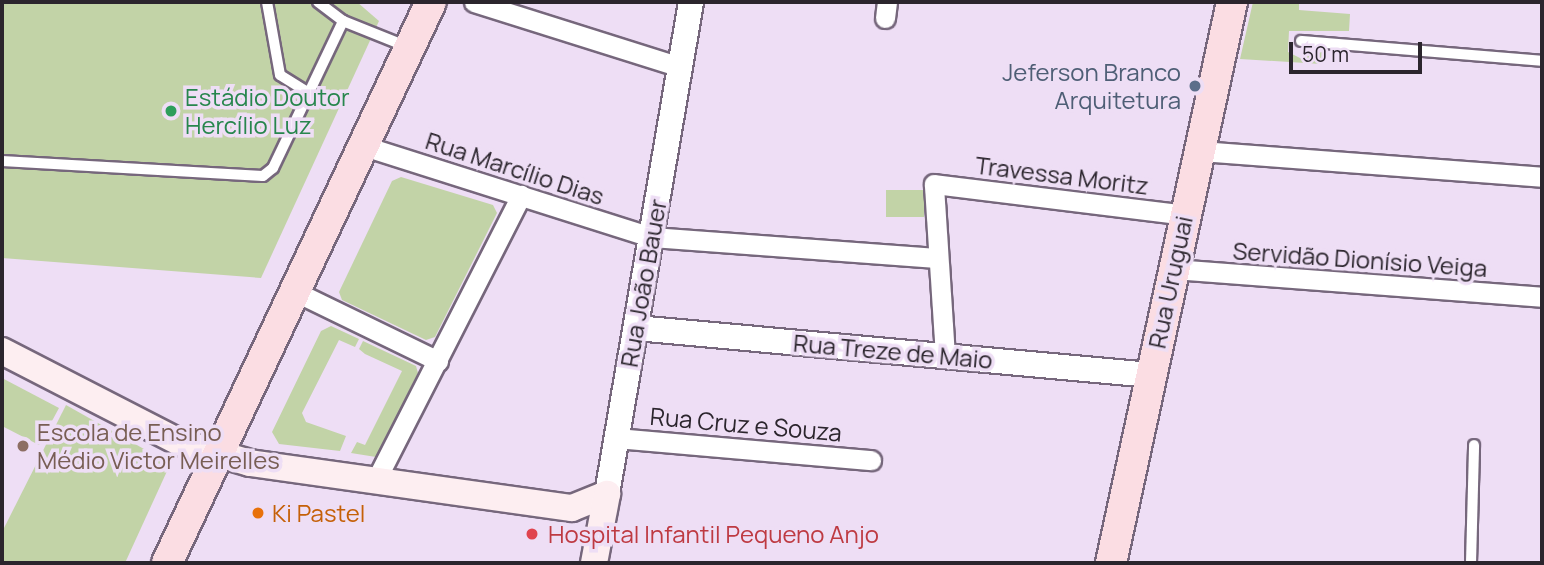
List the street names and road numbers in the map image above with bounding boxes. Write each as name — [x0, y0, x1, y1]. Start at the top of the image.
street label: Rua Marcílio Dias — [422, 126, 608, 210]
street label: Travessa Moritz — [974, 150, 1150, 200]
street label: Rua João Bauer — [614, 197, 672, 369]
street label: Rua Uruguai — [1142, 213, 1198, 351]
street label: Servidão Dionísio Veiga — [1232, 236, 1488, 282]
street label: Rua Treze de Maio — [792, 328, 994, 374]
street label: Rua Cruz e Souza — [649, 401, 843, 447]

